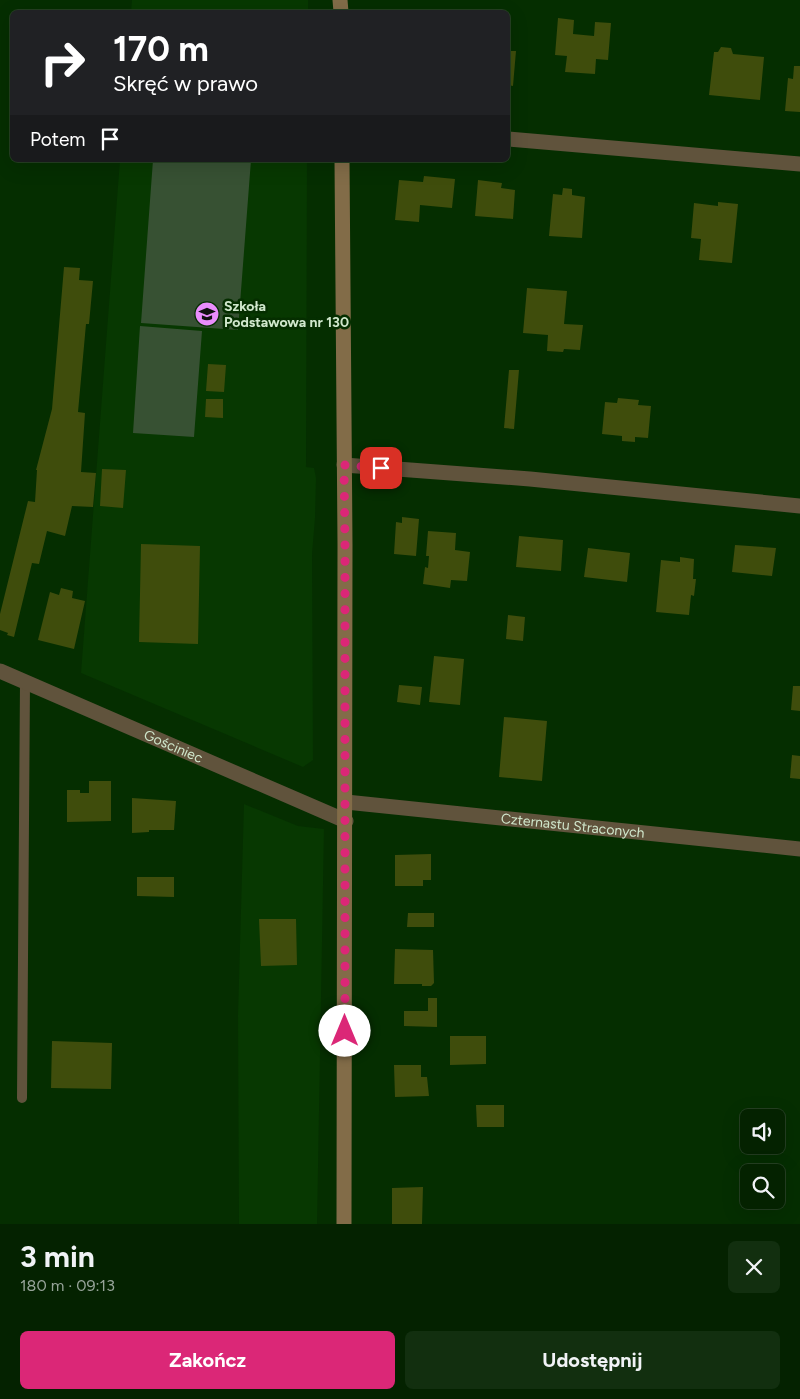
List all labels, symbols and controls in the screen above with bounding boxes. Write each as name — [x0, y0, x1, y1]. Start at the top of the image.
text: 170 m — [113, 28, 209, 70]
icon: right — [30, 30, 95, 95]
text: Skręć w prawo — [113, 70, 258, 97]
icon: arrive — [96, 125, 124, 153]
text: Potem — [30, 128, 86, 151]
place label: Szkoła Podstawowa nr 130 — [224, 298, 349, 331]
school or university icon: Szkoła Podstawowa nr 130 — [194, 301, 220, 327]
pin — [360, 447, 402, 489]
icon: arrive — [367, 454, 395, 482]
street label: Gościniec — [141, 726, 206, 767]
street label: Czternastu Straconych — [500, 810, 646, 841]
position arrow — [318, 1004, 370, 1056]
map controls — [740, 1109, 785, 1209]
button: sound — [740, 1109, 785, 1154]
button: search — [740, 1164, 785, 1209]
text: 3 min — [20, 1238, 95, 1275]
button: close — [728, 1241, 780, 1293]
text: 180 m · 09:13 — [20, 1276, 115, 1295]
button: Zakończ — [20, 1331, 395, 1389]
button: Udostępnij — [405, 1331, 780, 1389]

